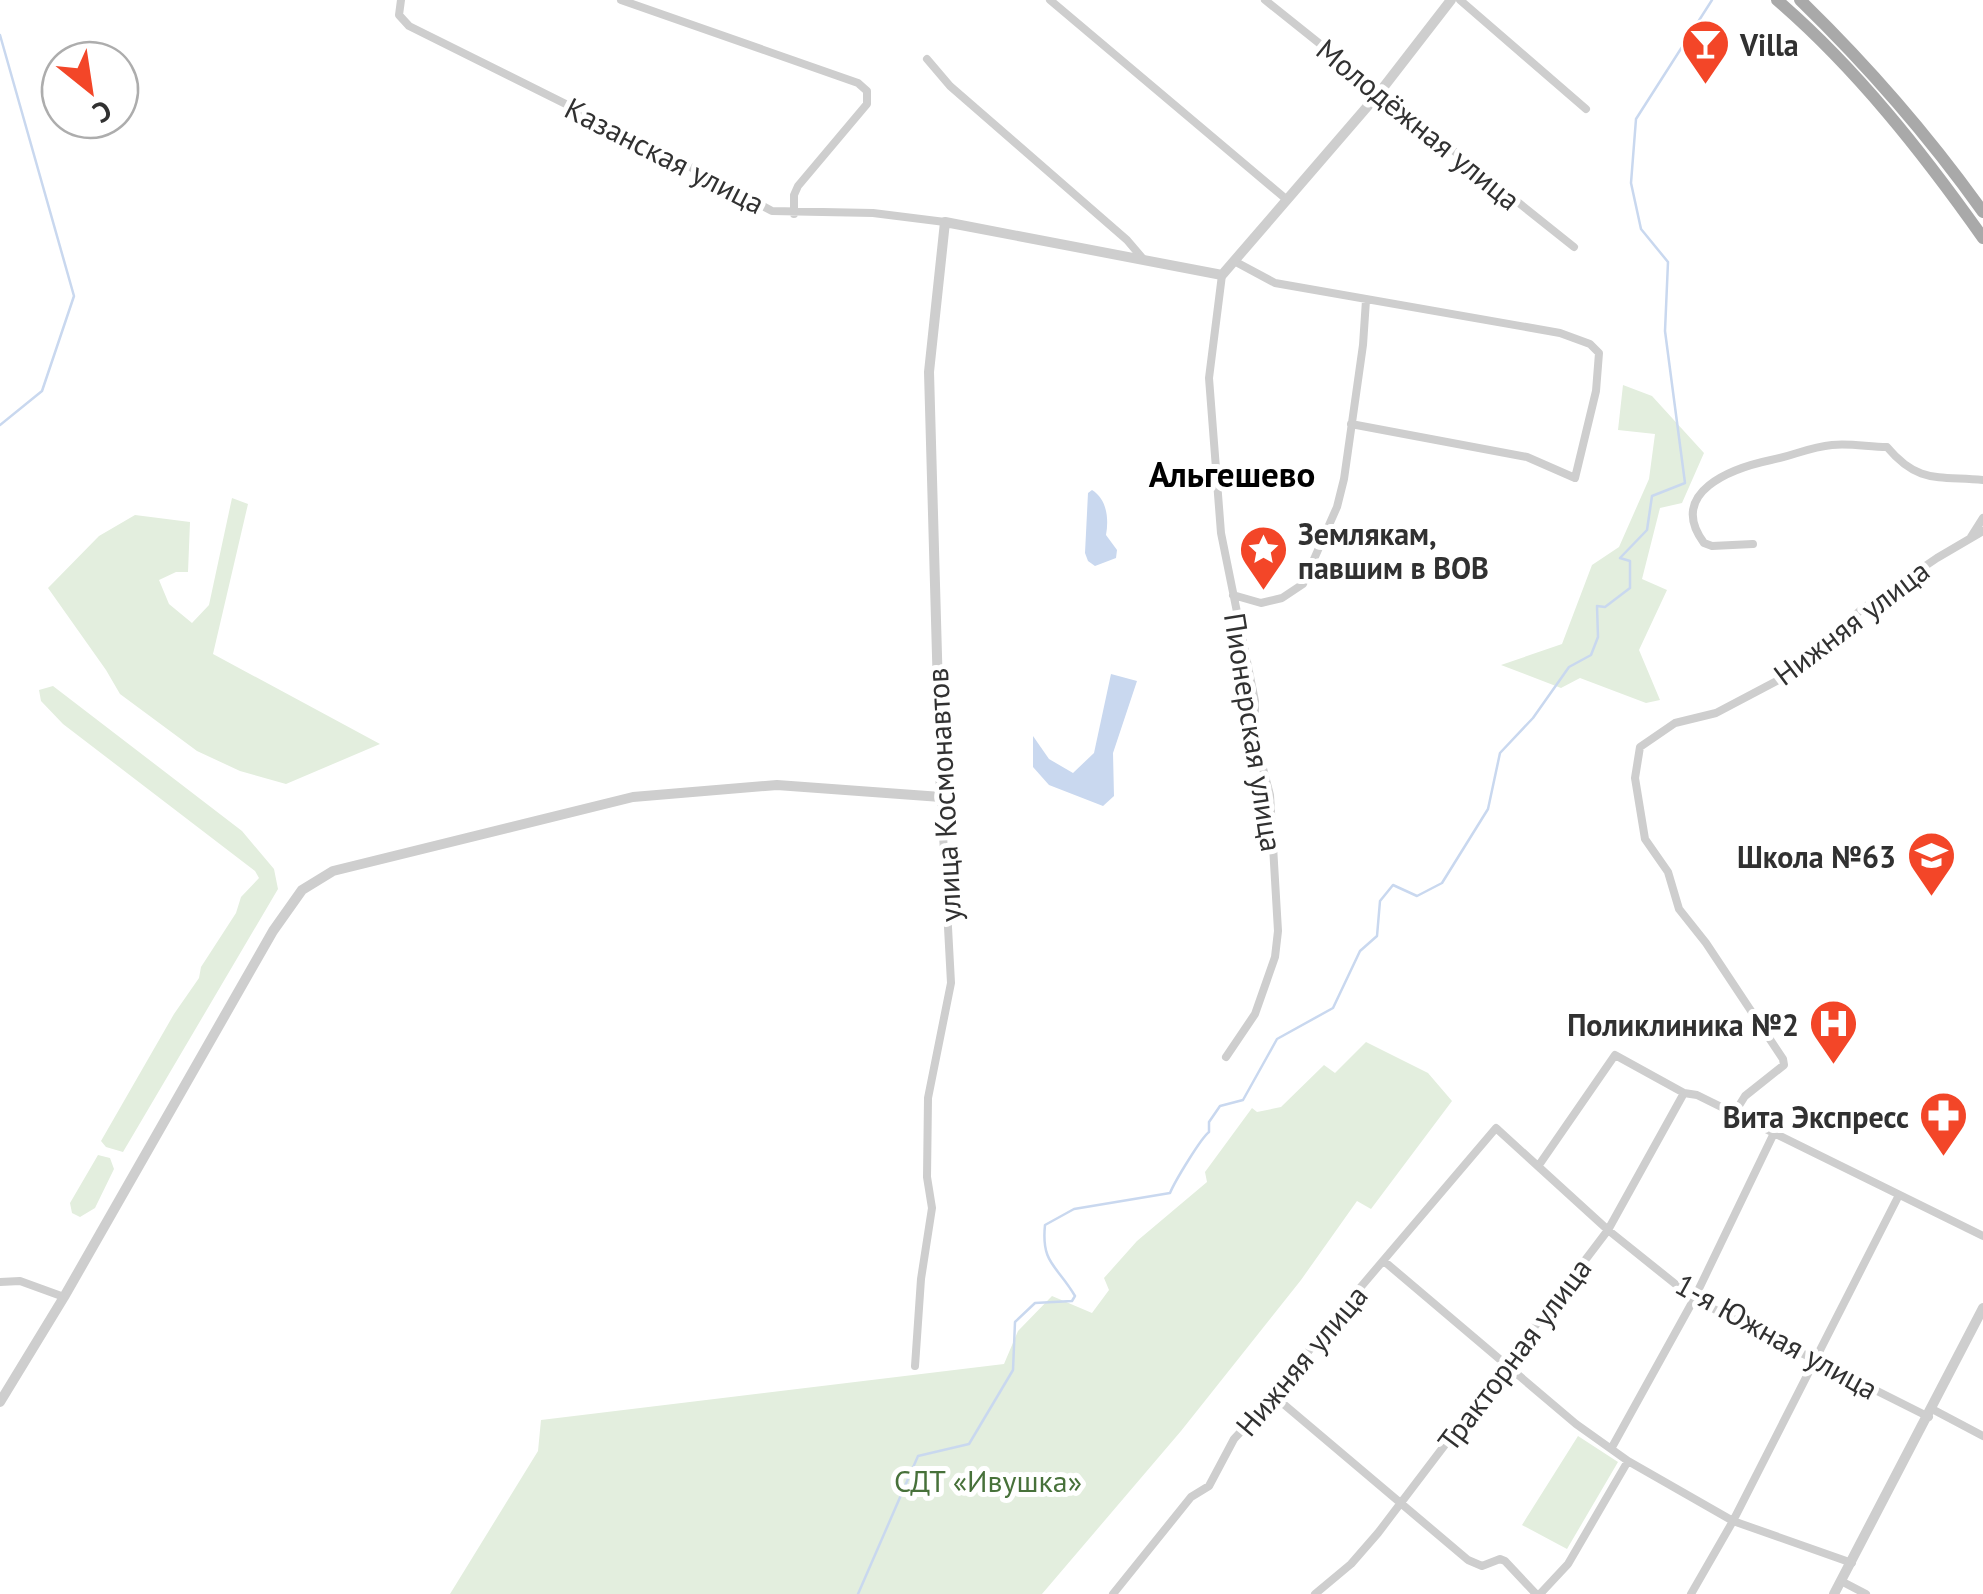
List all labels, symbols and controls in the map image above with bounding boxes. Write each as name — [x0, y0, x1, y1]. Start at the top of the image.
bar icon: Villa — [1679, 18, 1731, 86]
place label: Villa — [1739, 25, 1799, 64]
street label: Молодёжная улица — [1309, 30, 1529, 218]
north arrow — [40, 40, 140, 140]
street label: Казанская улица — [559, 88, 771, 222]
text: С — [87, 92, 119, 132]
district label: Альгешево — [1149, 451, 1315, 497]
place label: Землякам, павшим в ВОВ — [1298, 514, 1489, 587]
place icon: Землякам, павшим в ВОВ — [1237, 524, 1289, 592]
street label: Нижняя улица — [1765, 551, 1937, 693]
street label: Пионерская улица — [1216, 610, 1292, 854]
street label: улица Космонавтов — [917, 667, 969, 923]
school or university icon: Школа №63 — [1905, 830, 1957, 898]
place label: Школа №63 — [1737, 837, 1896, 876]
hospital icon: Поликлиника №2 — [1808, 998, 1860, 1066]
place label: Поликлиника №2 — [1567, 1005, 1799, 1044]
pharmacy icon: Вита Экспресс — [1918, 1090, 1970, 1158]
place label: Вита Экспресс — [1723, 1097, 1909, 1136]
street label: Тракторная улица — [1429, 1250, 1599, 1458]
street label: 1-я Южная улица — [1669, 1264, 1885, 1408]
street label: Нижняя улица — [1226, 1276, 1376, 1444]
park label: СДТ «Ивушка» — [894, 1461, 1082, 1500]

